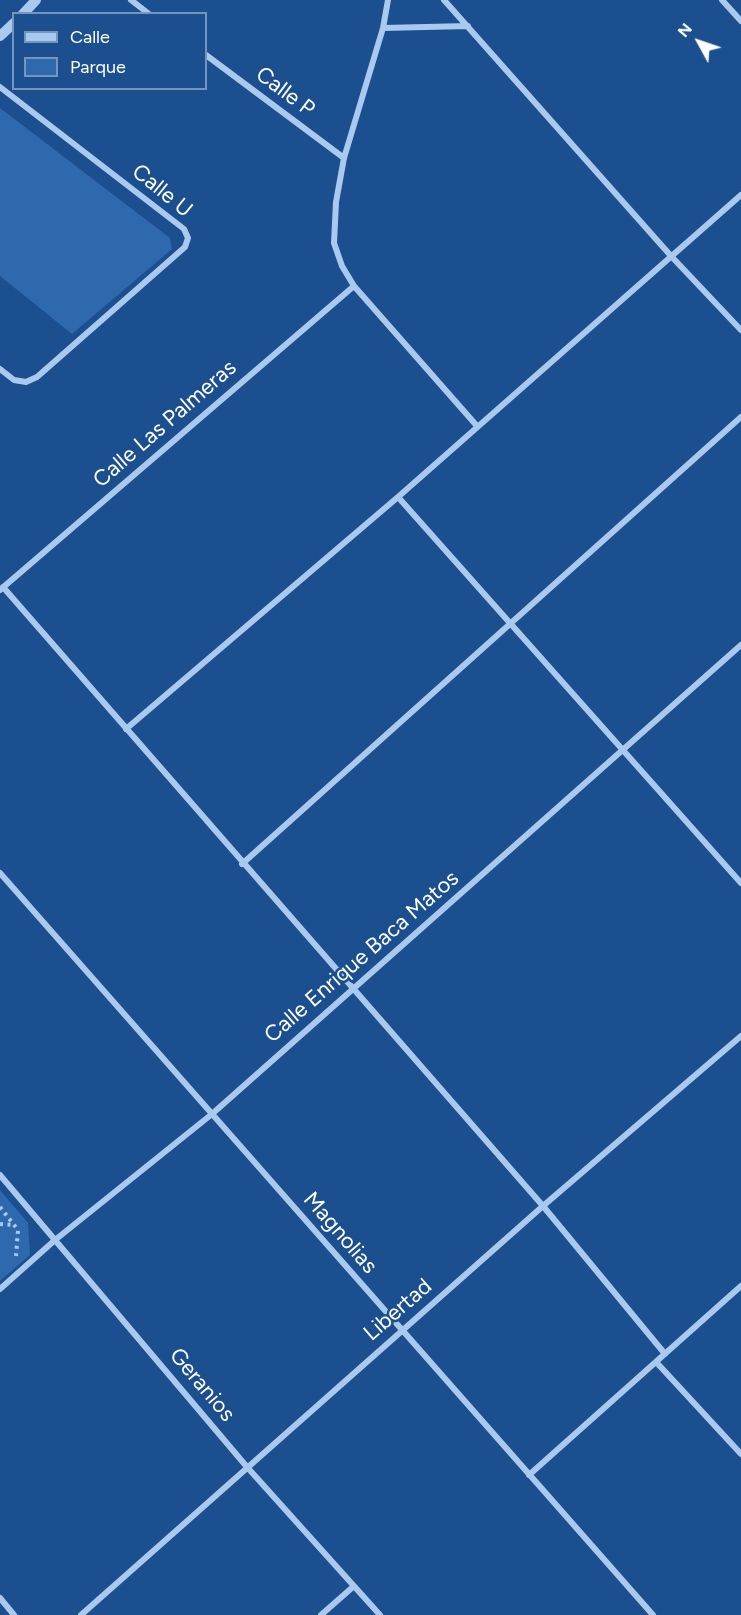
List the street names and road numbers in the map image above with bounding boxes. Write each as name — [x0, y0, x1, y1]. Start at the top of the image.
street label: Calle P — [250, 61, 320, 123]
street label: Calle U — [127, 159, 197, 223]
street label: Calle Las Palmeras — [88, 355, 242, 493]
street label: Calle Enrique Baca Matos — [259, 865, 465, 1049]
street label: Magnolias — [297, 1187, 383, 1279]
street label: Libertad — [359, 1273, 437, 1347]
street label: Geranios — [164, 1343, 240, 1427]

